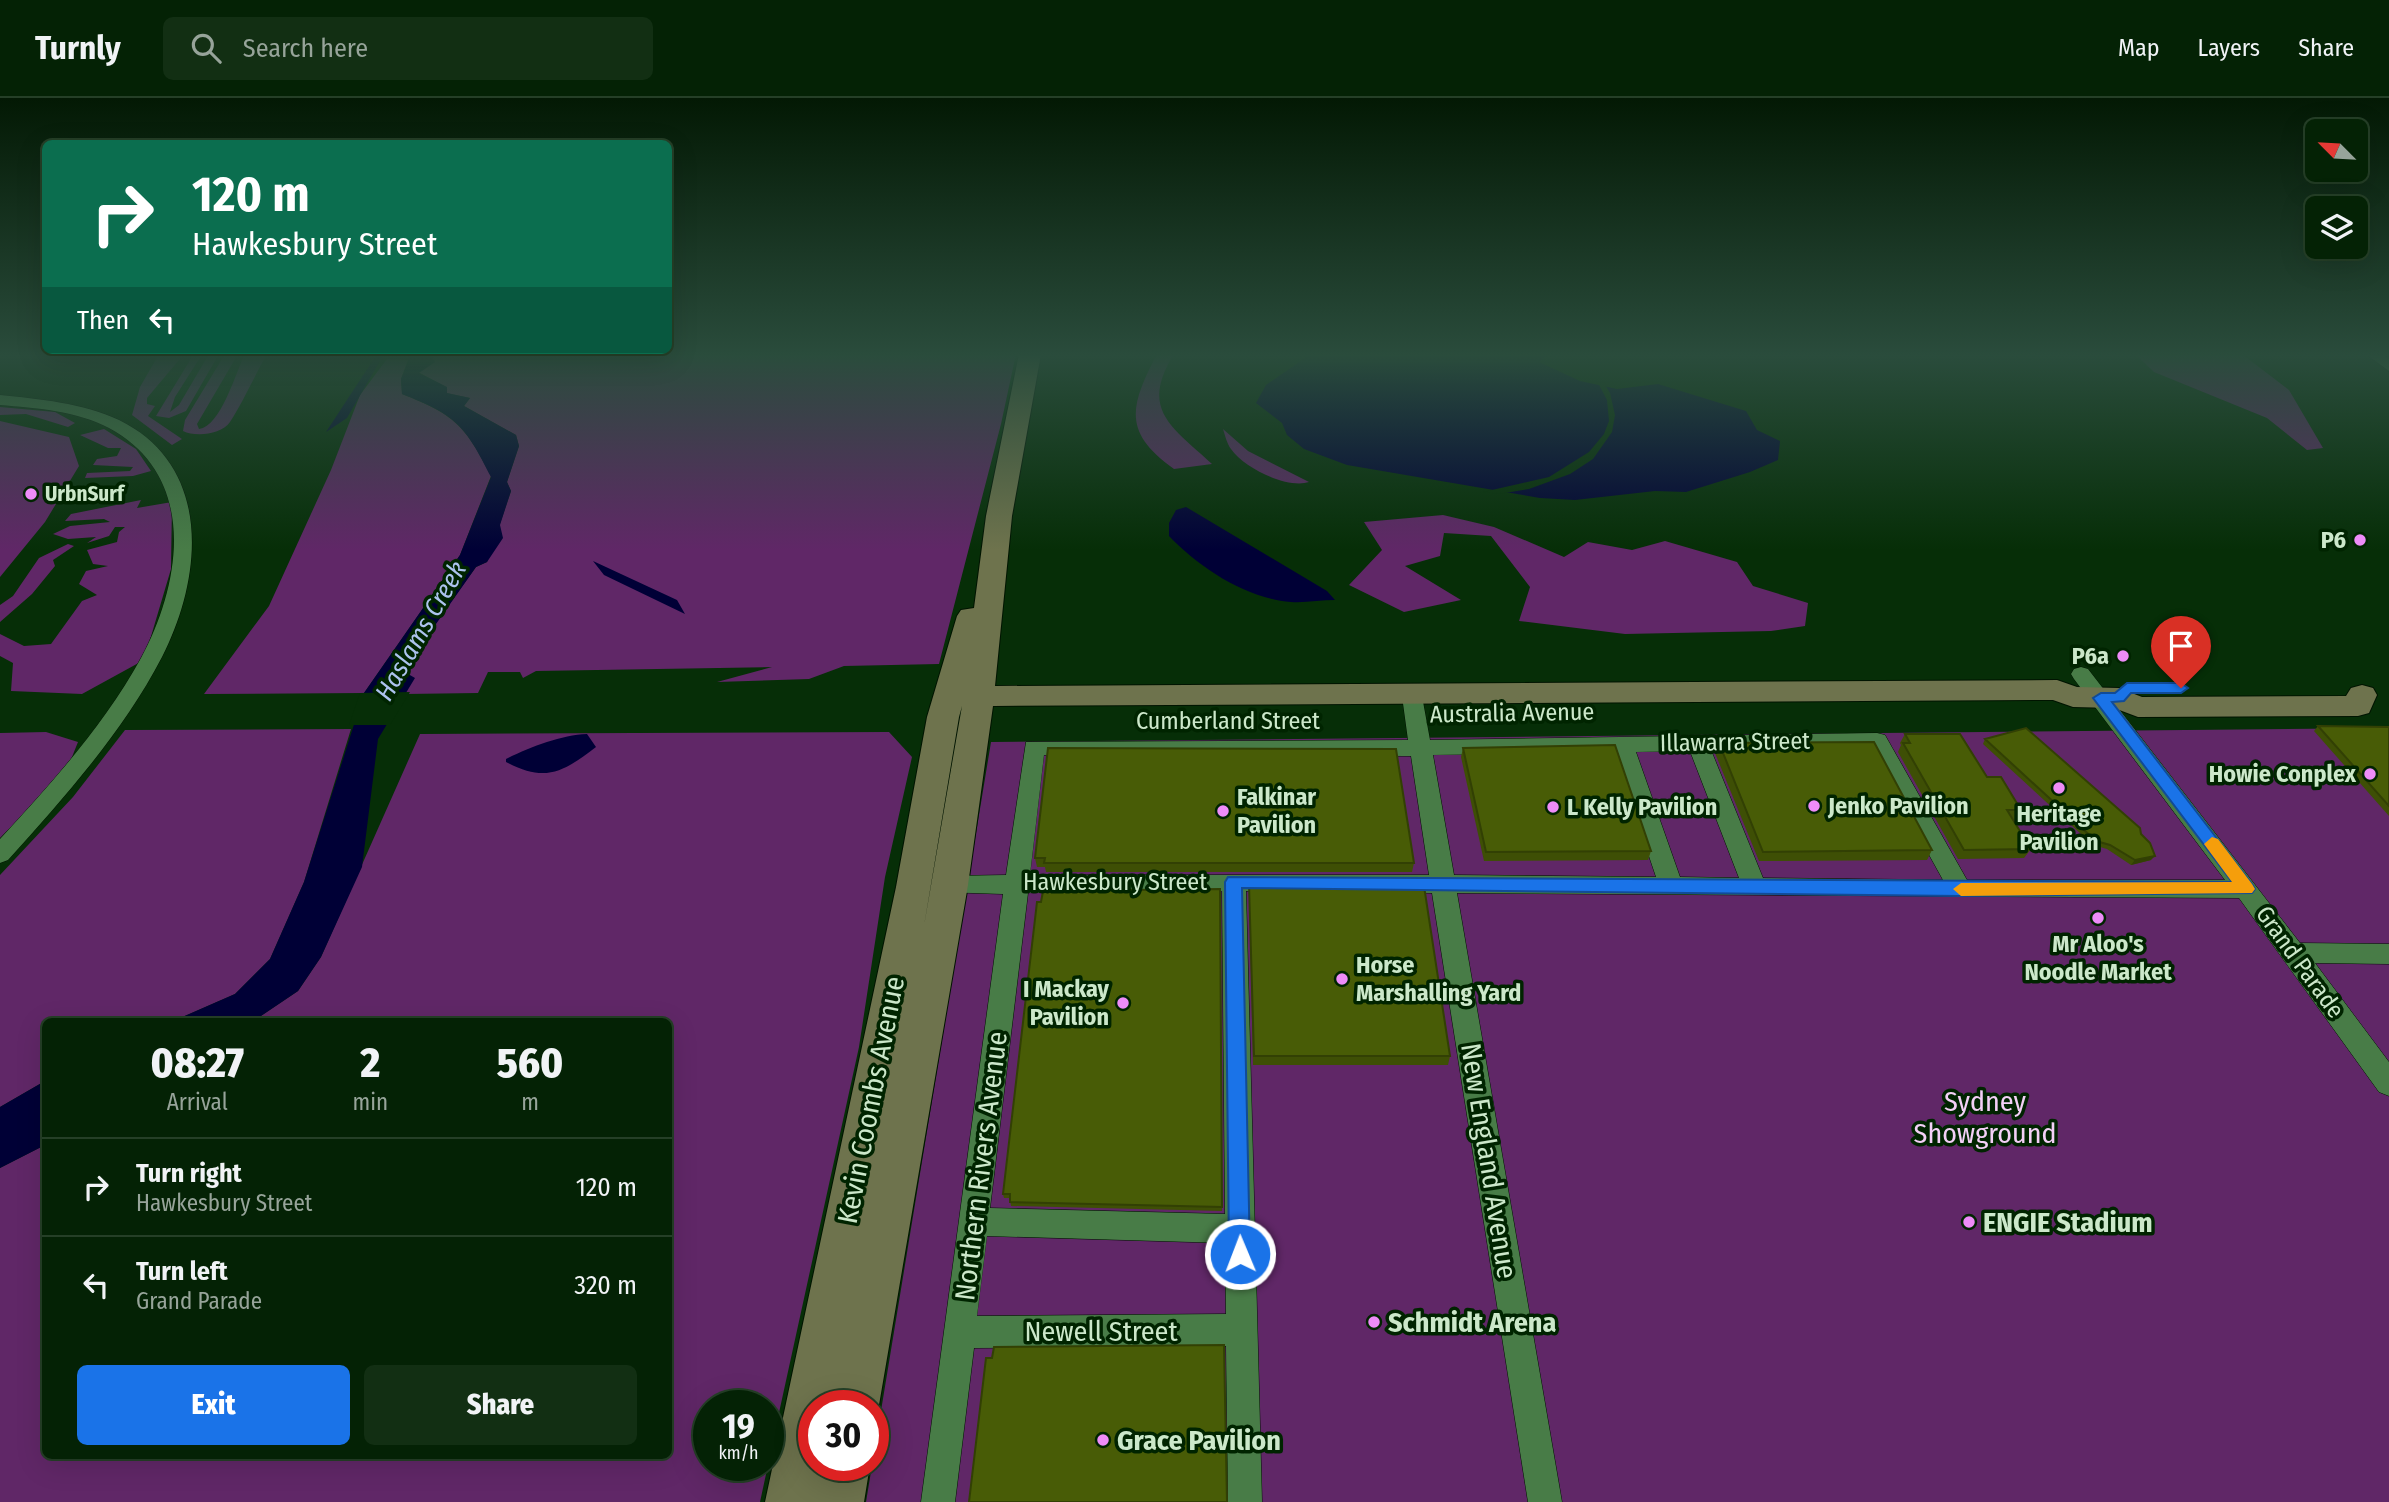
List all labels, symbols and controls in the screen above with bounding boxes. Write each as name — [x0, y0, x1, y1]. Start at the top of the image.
search box — [163, 17, 653, 80]
text: Turnly — [35, 28, 121, 68]
icon: search — [187, 29, 225, 67]
text: Search here — [243, 33, 368, 64]
text: Map — [2118, 34, 2160, 62]
text: Layers — [2198, 34, 2260, 62]
text: Share — [2298, 34, 2354, 62]
north arrow — [2305, 119, 2368, 182]
map controls — [2305, 119, 2368, 259]
text: 120 m — [192, 165, 310, 224]
icon: right — [77, 168, 168, 259]
button: layers — [2305, 196, 2368, 259]
text: Hawkesbury Street — [192, 225, 437, 263]
icon: left — [143, 301, 181, 339]
text: Then — [77, 305, 129, 336]
place label: UrbnSurf — [45, 481, 126, 507]
marker: UrbnSurf — [23, 486, 39, 502]
place label: P6 — [2321, 526, 2346, 554]
marker: P6 — [2352, 532, 2368, 548]
water label: Haslams Creek — [369, 556, 473, 706]
pin — [2151, 616, 2211, 688]
icon: arrive — [2162, 627, 2200, 665]
place label: P6a — [2072, 642, 2109, 670]
marker: P6a — [2115, 648, 2131, 664]
street label: Australia Avenue — [1430, 698, 1594, 728]
street label: Cumberland Street — [1136, 707, 1320, 735]
street label: Illawarra Street — [1660, 727, 1810, 757]
place label: Howie Conplex — [2209, 760, 2357, 788]
marker: Howie Conplex — [2362, 766, 2378, 782]
marker: Heritage Pavilion — [2051, 780, 2067, 796]
place label: Falkinar Pavilion — [1237, 783, 1316, 839]
place label: Jenko Pavilion — [1827, 792, 1969, 820]
place label: L Kelly Pavilion — [1567, 793, 1717, 821]
marker: Jenko Pavilion — [1806, 798, 1822, 814]
marker: L Kelly Pavilion — [1545, 799, 1561, 815]
place label: Heritage Pavilion — [2016, 800, 2102, 856]
marker: Falkinar Pavilion — [1215, 803, 1231, 819]
street label: Hawkesbury Street — [1023, 868, 1207, 896]
street label: Grand Parade — [2250, 901, 2350, 1023]
marker: Mr Aloo's Noodle Market — [2090, 910, 2106, 926]
place label: Mr Aloo's Noodle Market — [2024, 930, 2172, 986]
place label: Horse Marshalling Yard — [1356, 951, 1521, 1007]
marker: Horse Marshalling Yard — [1334, 971, 1350, 987]
street label: Kevin Coombs Avenue — [831, 974, 911, 1226]
place label: I Mackay Pavilion — [1023, 975, 1110, 1031]
marker: I Mackay Pavilion — [1115, 995, 1131, 1011]
street label: Northern Rivers Avenue — [948, 1030, 1014, 1302]
text: 08:27 — [151, 1038, 244, 1088]
text: 2 — [360, 1038, 380, 1088]
text: 560 — [497, 1038, 563, 1088]
street label: New England Avenue — [1454, 1041, 1524, 1281]
park label: Sydney Showground — [1914, 1085, 2057, 1150]
text: Arrival — [167, 1088, 228, 1116]
text: min — [352, 1088, 388, 1116]
text: m — [521, 1088, 539, 1116]
text: Turn right — [136, 1158, 242, 1189]
icon: right — [77, 1168, 115, 1206]
text: 120 m — [576, 1172, 637, 1203]
text: Hawkesbury Street — [136, 1189, 312, 1217]
place label: ENGIE Stadium — [1983, 1206, 2153, 1239]
marker: ENGIE Stadium — [1961, 1214, 1977, 1230]
position arrow — [1203, 1217, 1277, 1291]
text: Turn left — [136, 1256, 228, 1287]
icon: left — [77, 1266, 115, 1304]
text: 320 m — [574, 1270, 637, 1301]
text: Grand Parade — [136, 1287, 262, 1315]
place label: Schmidt Arena — [1388, 1306, 1557, 1339]
marker: Schmidt Arena — [1366, 1314, 1382, 1330]
street label: Newell Street — [1024, 1315, 1178, 1348]
button: Exit — [77, 1365, 350, 1445]
button: Share — [364, 1365, 637, 1445]
speed limit sign: 30 — [798, 1390, 889, 1481]
text: 19 — [722, 1405, 755, 1447]
place label: Grace Pavilion — [1117, 1424, 1281, 1457]
marker: Grace Pavilion — [1095, 1432, 1111, 1448]
text: km/h — [718, 1442, 759, 1464]

